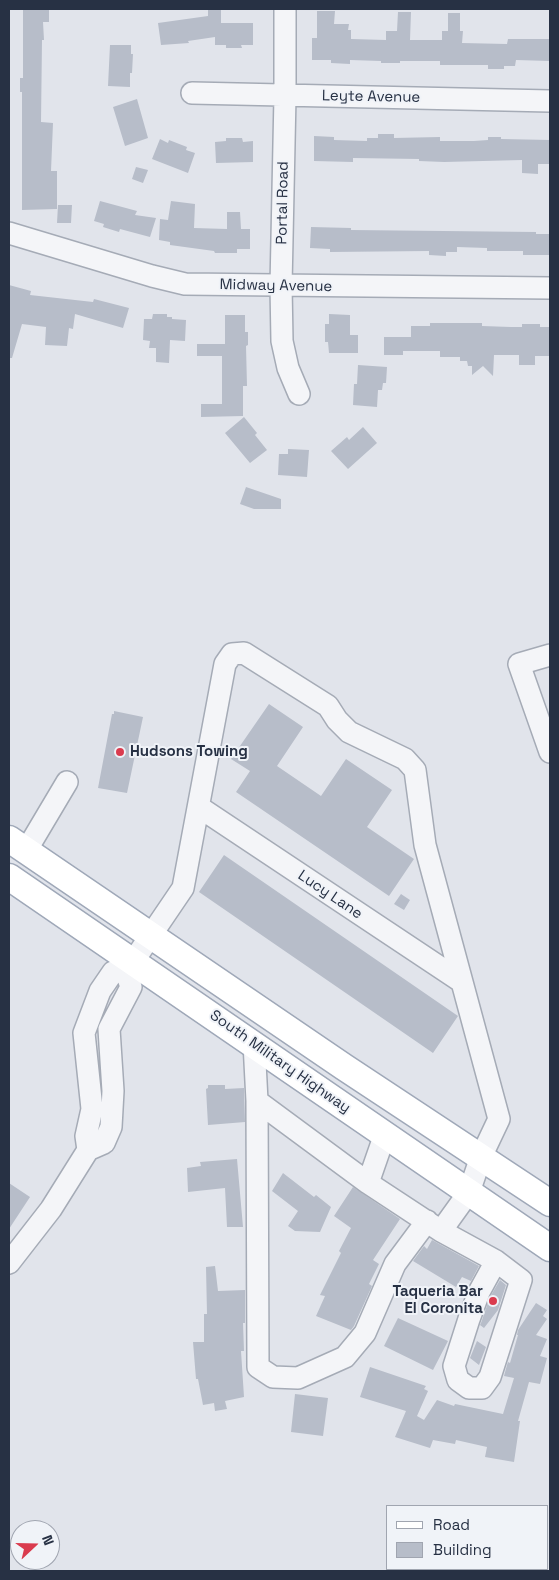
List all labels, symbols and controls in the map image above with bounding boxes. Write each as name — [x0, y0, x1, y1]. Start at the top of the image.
street label: Leyte Avenue — [322, 87, 420, 107]
street label: Portal Road — [273, 161, 293, 245]
street label: Midway Avenue — [220, 276, 332, 296]
place label: Hudsons Towing — [130, 743, 248, 761]
marker: Hudsons Towing — [114, 746, 126, 758]
street label: Lucy Lane — [294, 867, 366, 923]
street label: South Military Highway — [206, 1007, 354, 1117]
place label: Taqueria Bar El Coronita — [393, 1283, 483, 1318]
marker: Taqueria Bar El Coronita — [487, 1295, 499, 1307]
legend — [386, 1505, 549, 1570]
text: Road — [433, 1515, 470, 1534]
north arrow — [10, 1520, 60, 1570]
text: N — [38, 1532, 58, 1548]
text: Building — [433, 1540, 492, 1559]

